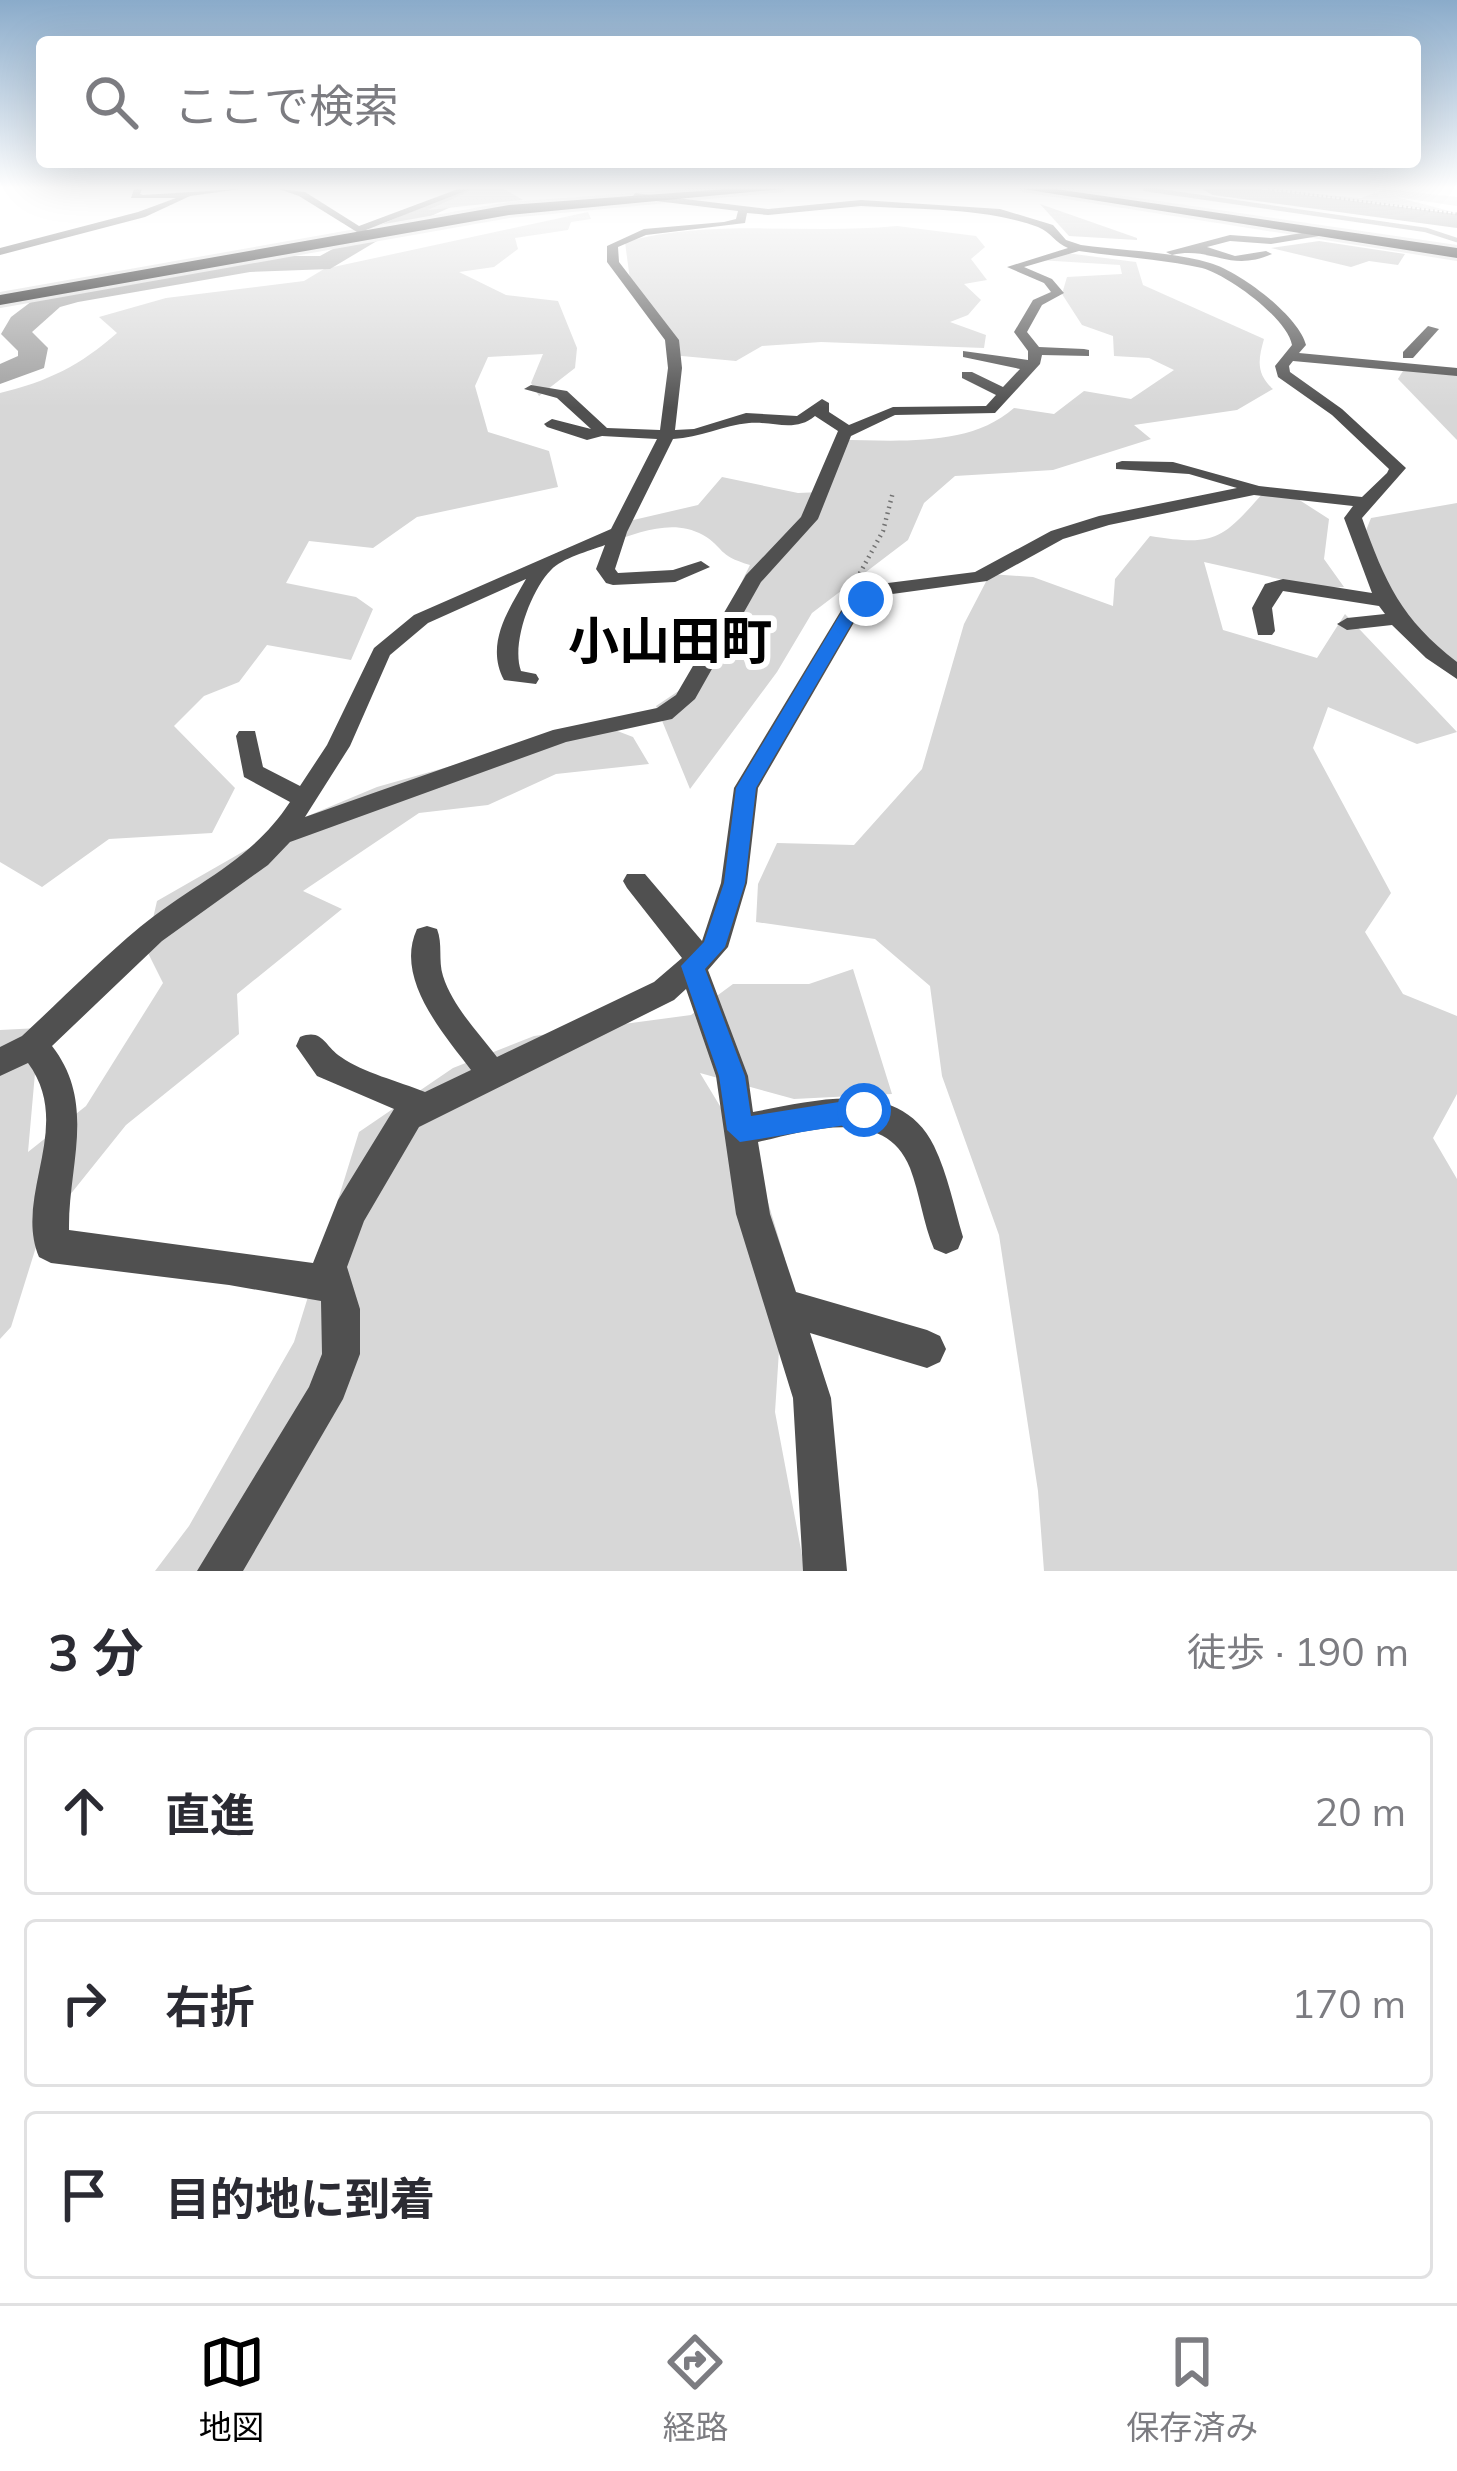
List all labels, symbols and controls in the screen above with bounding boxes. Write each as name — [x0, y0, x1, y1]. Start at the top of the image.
search box — [36, 36, 1421, 168]
icon: search — [78, 69, 144, 135]
text: ここで検索 — [174, 77, 399, 133]
route end — [839, 572, 893, 626]
district label: 小山田町 — [568, 608, 772, 672]
route start — [837, 1083, 891, 1137]
text: 3 分 — [48, 1620, 144, 1684]
text: 徒歩 · 190 m — [1187, 1627, 1409, 1676]
icon: ahead — [51, 1778, 117, 1844]
text: 直進 — [165, 1786, 255, 1842]
text: 20 m — [1315, 1787, 1406, 1836]
icon: right — [51, 1970, 117, 2036]
text: 右折 — [165, 1978, 255, 2034]
text: 170 m — [1291, 1979, 1406, 2028]
icon: arrive — [51, 2162, 117, 2228]
text: 目的地に到着 — [165, 2170, 435, 2226]
tab: 地図 — [199, 2329, 265, 2449]
tab: 経路 — [662, 2329, 728, 2449]
tab: 保存済み — [1126, 2329, 1258, 2449]

